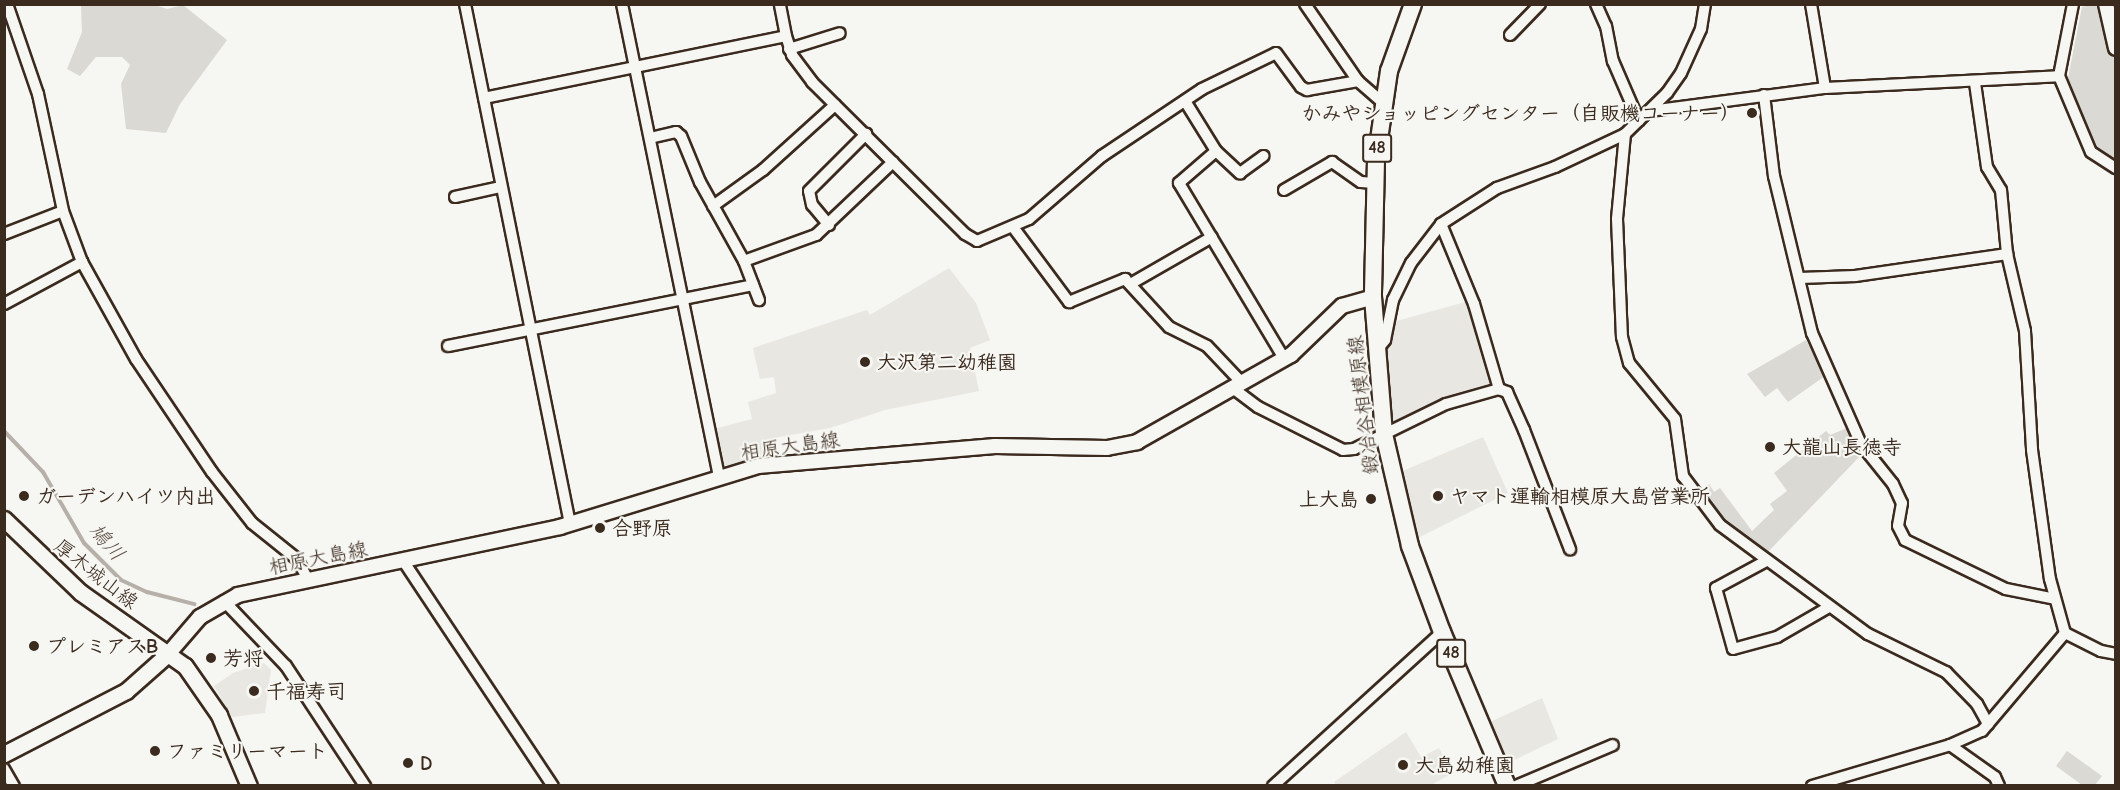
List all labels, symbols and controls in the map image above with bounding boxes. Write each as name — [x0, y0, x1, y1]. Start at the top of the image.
place label: かみやショッピングセンター（自販機コーナー） — [1300, 101, 1740, 125]
marker: かみやショッピングセンター（自販機コーナー） — [1745, 106, 1759, 120]
road number: 48 — [1362, 133, 1392, 163]
street label: 鍛冶谷相模原線 — [1343, 334, 1383, 476]
place label: 大沢第二幼稚園 — [877, 350, 1017, 374]
marker: 大沢第二幼稚園 — [858, 355, 872, 369]
street label: 相原大島線 — [739, 427, 841, 465]
place label: 大龍山長徳寺 — [1782, 435, 1902, 459]
marker: 大龍山長徳寺 — [1763, 440, 1777, 454]
place label: ガーデンハイツ内出 — [36, 484, 216, 508]
place label: ヤマト運輸相模原大島営業所 — [1450, 484, 1710, 508]
place label: 上大島 — [1299, 487, 1359, 511]
marker: ガーデンハイツ内出 — [17, 489, 31, 503]
marker: ヤマト運輸相模原大島営業所 — [1431, 489, 1445, 503]
marker: 上大島 — [1364, 492, 1378, 506]
place label: 合野原 — [612, 516, 672, 540]
water label: 鳩川 — [84, 518, 130, 566]
marker: 合野原 — [593, 521, 607, 535]
street label: 厚木城山線 — [49, 534, 143, 614]
street label: 相原大島線 — [267, 537, 369, 579]
place label: プレミアスB — [46, 634, 158, 658]
road number: 48 — [1436, 638, 1466, 668]
marker: プレミアスB — [27, 639, 41, 653]
place label: 芳将 — [223, 646, 263, 670]
marker: 芳将 — [204, 651, 218, 665]
place label: 千福寿司 — [266, 679, 346, 703]
marker: 千福寿司 — [247, 684, 261, 698]
place label: ファミリーマート — [167, 739, 327, 763]
marker: ファミリーマート — [148, 744, 162, 758]
place label: D — [420, 751, 432, 775]
place label: 大島幼稚園 — [1415, 753, 1515, 777]
marker: D — [401, 756, 415, 770]
marker: 大島幼稚園 — [1396, 758, 1410, 772]

